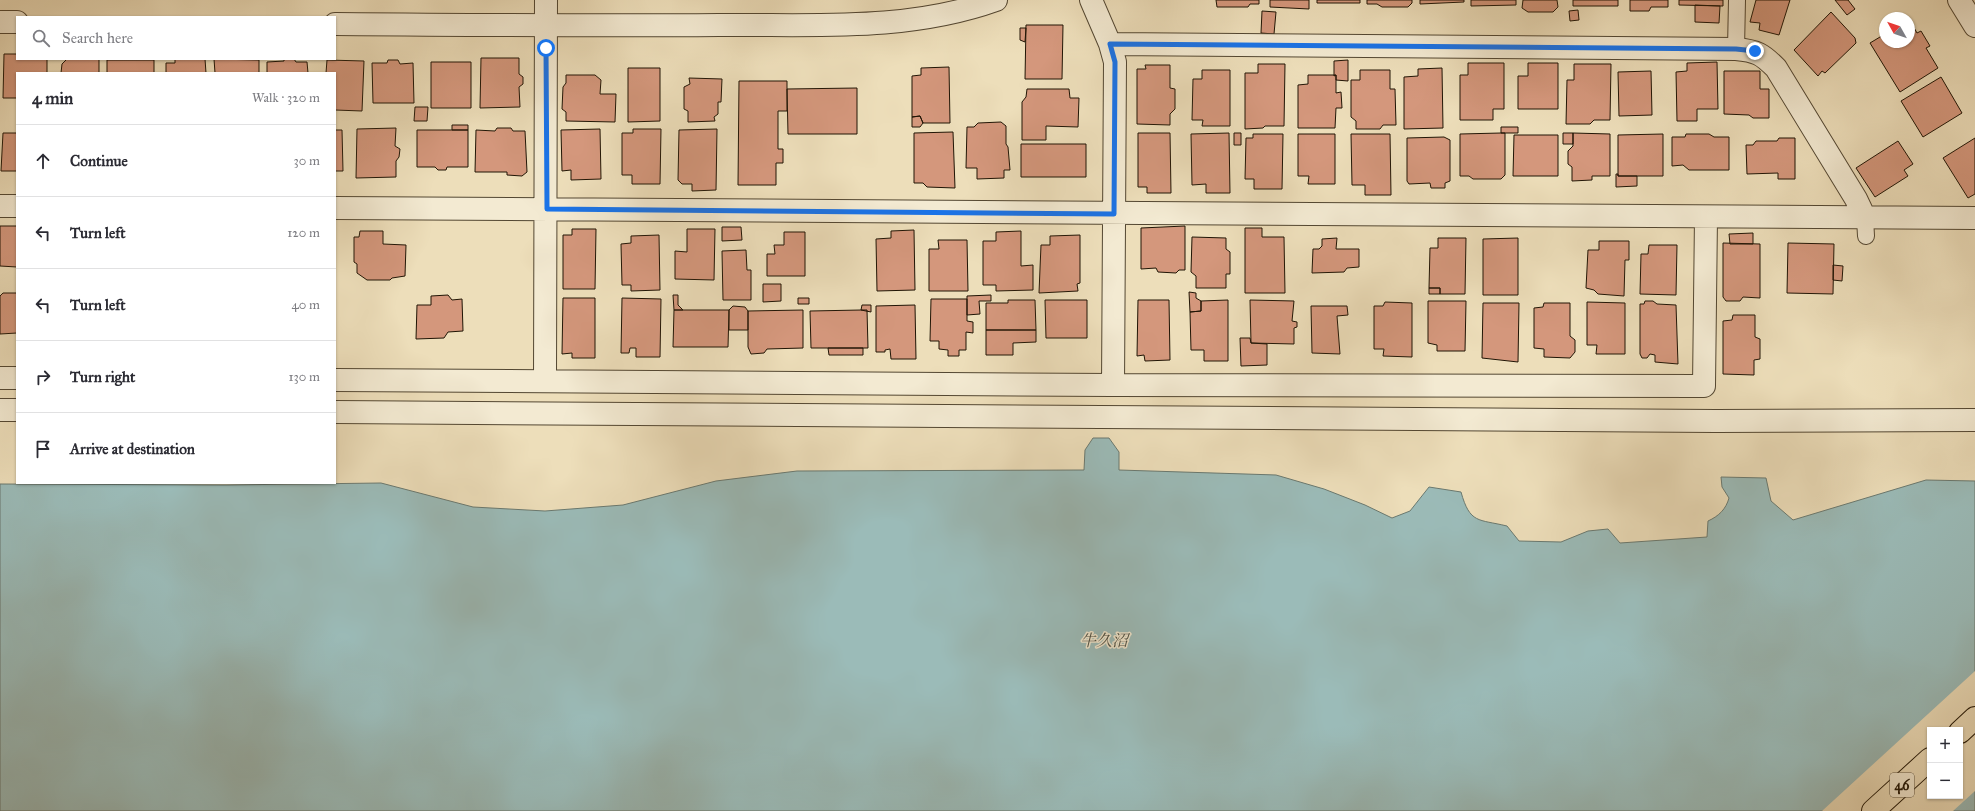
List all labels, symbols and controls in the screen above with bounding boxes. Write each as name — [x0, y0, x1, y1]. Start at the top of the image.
north arrow — [1879, 12, 1915, 48]
search box — [16, 16, 336, 60]
icon: search — [30, 27, 52, 49]
text: Search here — [62, 29, 133, 47]
route start — [537, 39, 555, 57]
route end — [1746, 42, 1764, 60]
text: 4 min — [32, 88, 73, 109]
text: Walk · 320 m — [252, 90, 320, 106]
icon: ahead — [32, 150, 54, 172]
text: Continue — [70, 152, 128, 170]
text: 30 m — [294, 153, 320, 169]
icon: left — [32, 222, 54, 244]
text: Turn left — [70, 224, 126, 242]
text: 120 m — [287, 225, 320, 241]
icon: left — [32, 294, 54, 316]
text: Turn left — [70, 296, 126, 314]
text: 40 m — [291, 297, 320, 313]
icon: right — [32, 366, 54, 388]
text: Turn right — [70, 368, 135, 386]
text: 130 m — [288, 369, 320, 385]
icon: arrive — [32, 438, 54, 460]
text: Arrive at destination — [70, 440, 195, 458]
water label: 牛久沼 — [1080, 631, 1131, 650]
map controls — [1927, 727, 1963, 799]
button: + — [1927, 727, 1963, 763]
button: − — [1927, 763, 1963, 799]
road number: 46 — [1890, 773, 1914, 797]

